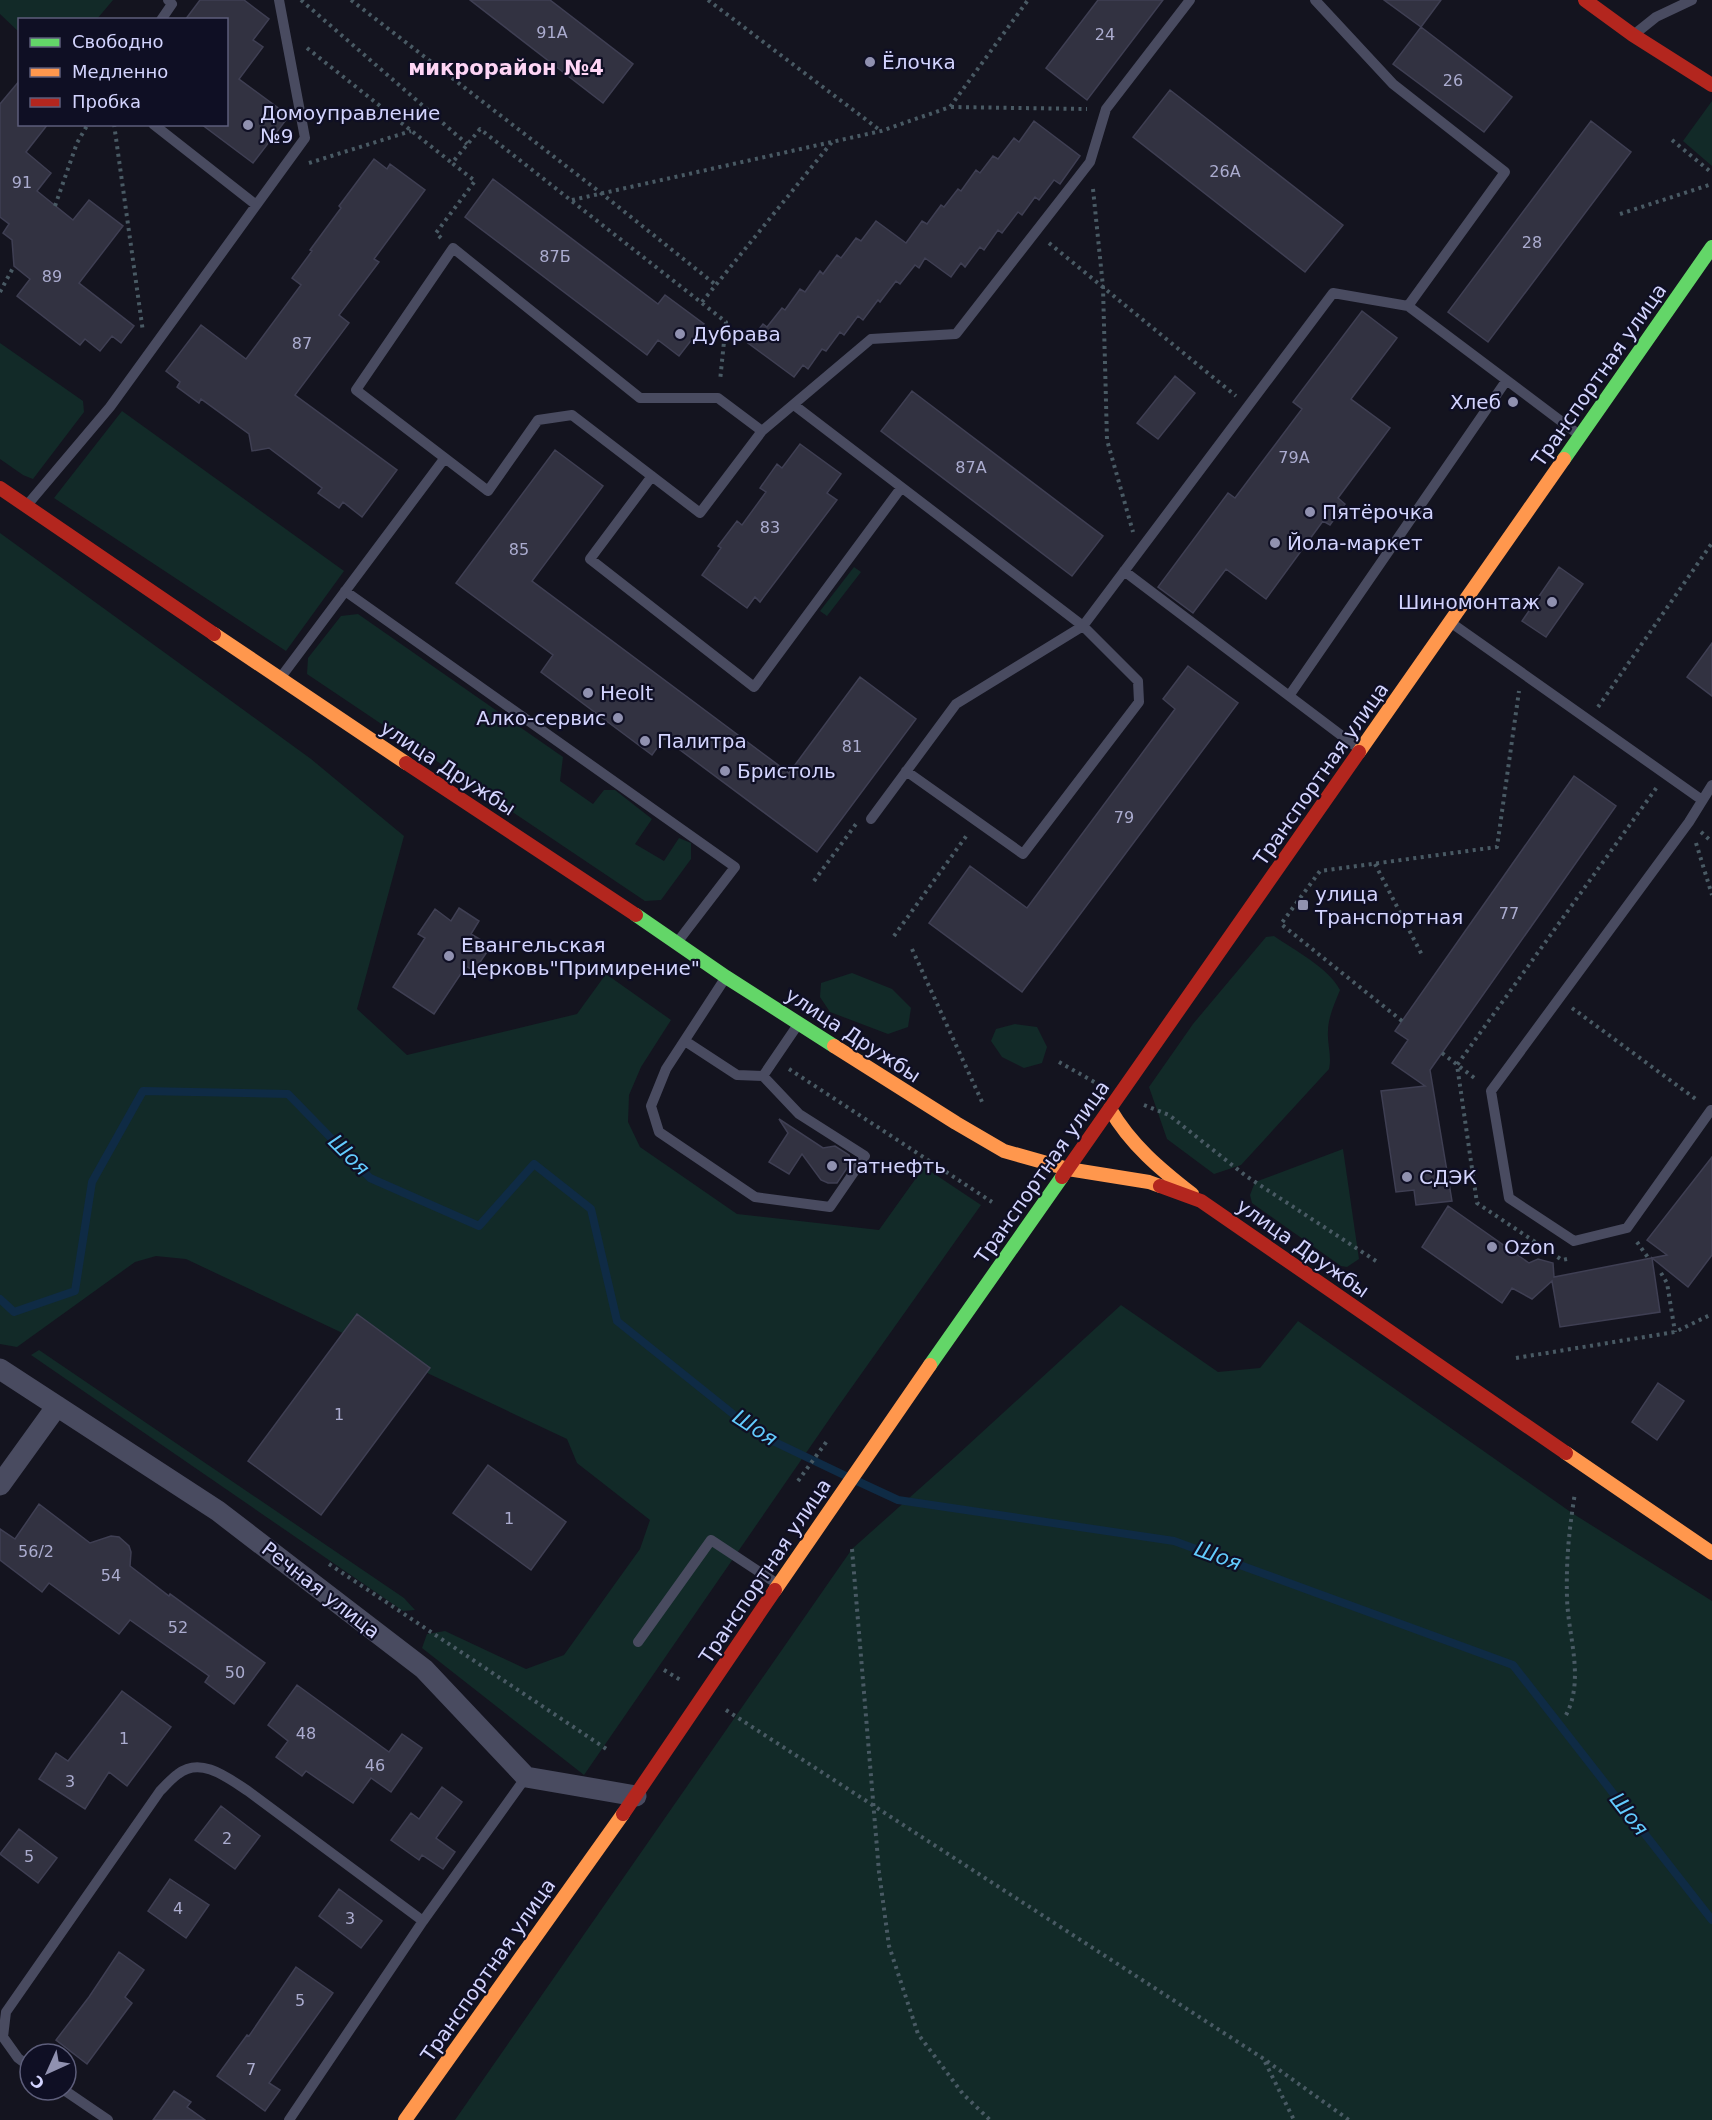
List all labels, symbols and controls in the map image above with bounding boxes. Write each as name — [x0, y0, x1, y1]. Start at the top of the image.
legend — [18, 18, 228, 126]
house number: 91А — [536, 23, 568, 42]
house number: 24 — [1095, 25, 1115, 44]
text: Свободно — [72, 31, 164, 52]
place label: Ёлочка — [882, 50, 956, 74]
marker: Ёлочка — [863, 55, 877, 69]
district label: микрорайон №4 — [408, 56, 604, 80]
text: Медленно — [72, 61, 168, 82]
house number: 26 — [1443, 71, 1463, 90]
text: Пробка — [72, 91, 141, 112]
place label: Домоуправление №9 — [260, 101, 440, 148]
marker: Домоуправление №9 — [241, 118, 255, 132]
house number: 26А — [1209, 162, 1241, 181]
house number: 91 — [12, 173, 32, 192]
house number: 28 — [1522, 233, 1542, 252]
house number: 87Б — [539, 247, 571, 266]
house number: 89 — [42, 267, 62, 286]
street label: Транспортная улица — [1526, 279, 1671, 472]
place label: Дубрава — [692, 322, 781, 346]
marker: Дубрава — [673, 327, 687, 341]
house number: 87 — [292, 334, 312, 353]
place label: Хлеб — [1450, 390, 1501, 414]
marker: Хлеб — [1506, 395, 1520, 409]
house number: 79А — [1278, 448, 1310, 467]
house number: 87А — [955, 458, 987, 477]
place label: Пятёрочка — [1322, 500, 1434, 524]
marker: Пятёрочка — [1303, 505, 1317, 519]
house number: 83 — [760, 518, 780, 537]
place label: Йола-маркет — [1287, 531, 1423, 555]
marker: Йола-маркет — [1268, 536, 1282, 550]
house number: 85 — [509, 540, 529, 559]
place label: Шиномонтаж — [1398, 590, 1540, 614]
marker: Шиномонтаж — [1545, 595, 1559, 609]
street label: Транспортная улица — [1248, 678, 1393, 871]
place label: Heolt — [600, 681, 653, 705]
marker: Heolt — [581, 686, 595, 700]
place label: Алко-сервис — [476, 706, 606, 730]
marker: Алко-сервис — [611, 711, 625, 725]
street label: улица Дружбы — [376, 715, 520, 821]
place label: Палитра — [657, 729, 747, 753]
marker: Палитра — [638, 734, 652, 748]
house number: 81 — [842, 737, 862, 756]
place label: Бристоль — [737, 759, 836, 783]
marker: Бристоль — [718, 764, 732, 778]
house number: 79 — [1114, 808, 1134, 827]
place label: улица Транспортная — [1314, 882, 1463, 929]
marker: улица Транспортная — [1296, 898, 1310, 912]
house number: 77 — [1499, 904, 1519, 923]
place label: Евангельская Церковь"Примирение" — [461, 933, 700, 980]
marker: Евангельская Церковь"Примирение" — [442, 949, 456, 963]
street label: улица Дружбы — [781, 982, 925, 1088]
street label: Транспортная улица — [969, 1076, 1114, 1269]
water label: Шоя — [324, 1130, 374, 1180]
place label: Татнефть — [843, 1154, 946, 1178]
marker: Татнефть — [825, 1159, 839, 1173]
place label: СДЭК — [1419, 1165, 1477, 1189]
marker: СДЭК — [1400, 1170, 1414, 1184]
street label: улица Дружбы — [1232, 1193, 1374, 1303]
place label: Ozon — [1504, 1235, 1555, 1259]
marker: Ozon — [1485, 1240, 1499, 1254]
house number: 1 — [334, 1405, 344, 1424]
water label: Шоя — [728, 1405, 782, 1451]
street label: Транспортная улица — [694, 1474, 836, 1669]
house number: 1 — [504, 1509, 514, 1528]
street label: Речная улица — [257, 1536, 385, 1644]
water label: Шоя — [1191, 1537, 1245, 1575]
house number: 56/2 — [18, 1542, 54, 1561]
house number: 54 — [101, 1566, 121, 1585]
house number: 52 — [168, 1618, 188, 1637]
house number: 50 — [225, 1663, 245, 1682]
house number: 48 — [296, 1724, 316, 1743]
house number: 1 — [119, 1729, 129, 1748]
house number: 46 — [365, 1756, 385, 1775]
house number: 3 — [65, 1772, 75, 1791]
water label: Шоя — [1605, 1788, 1653, 1840]
house number: 2 — [222, 1829, 232, 1848]
house number: 5 — [24, 1847, 34, 1866]
street label: Транспортная улица — [415, 1874, 560, 2067]
house number: 4 — [173, 1899, 183, 1918]
house number: 3 — [345, 1909, 355, 1928]
house number: 5 — [295, 1991, 305, 2010]
north arrow — [18, 2042, 78, 2102]
house number: 7 — [246, 2060, 256, 2079]
text: С — [27, 2071, 49, 2093]

